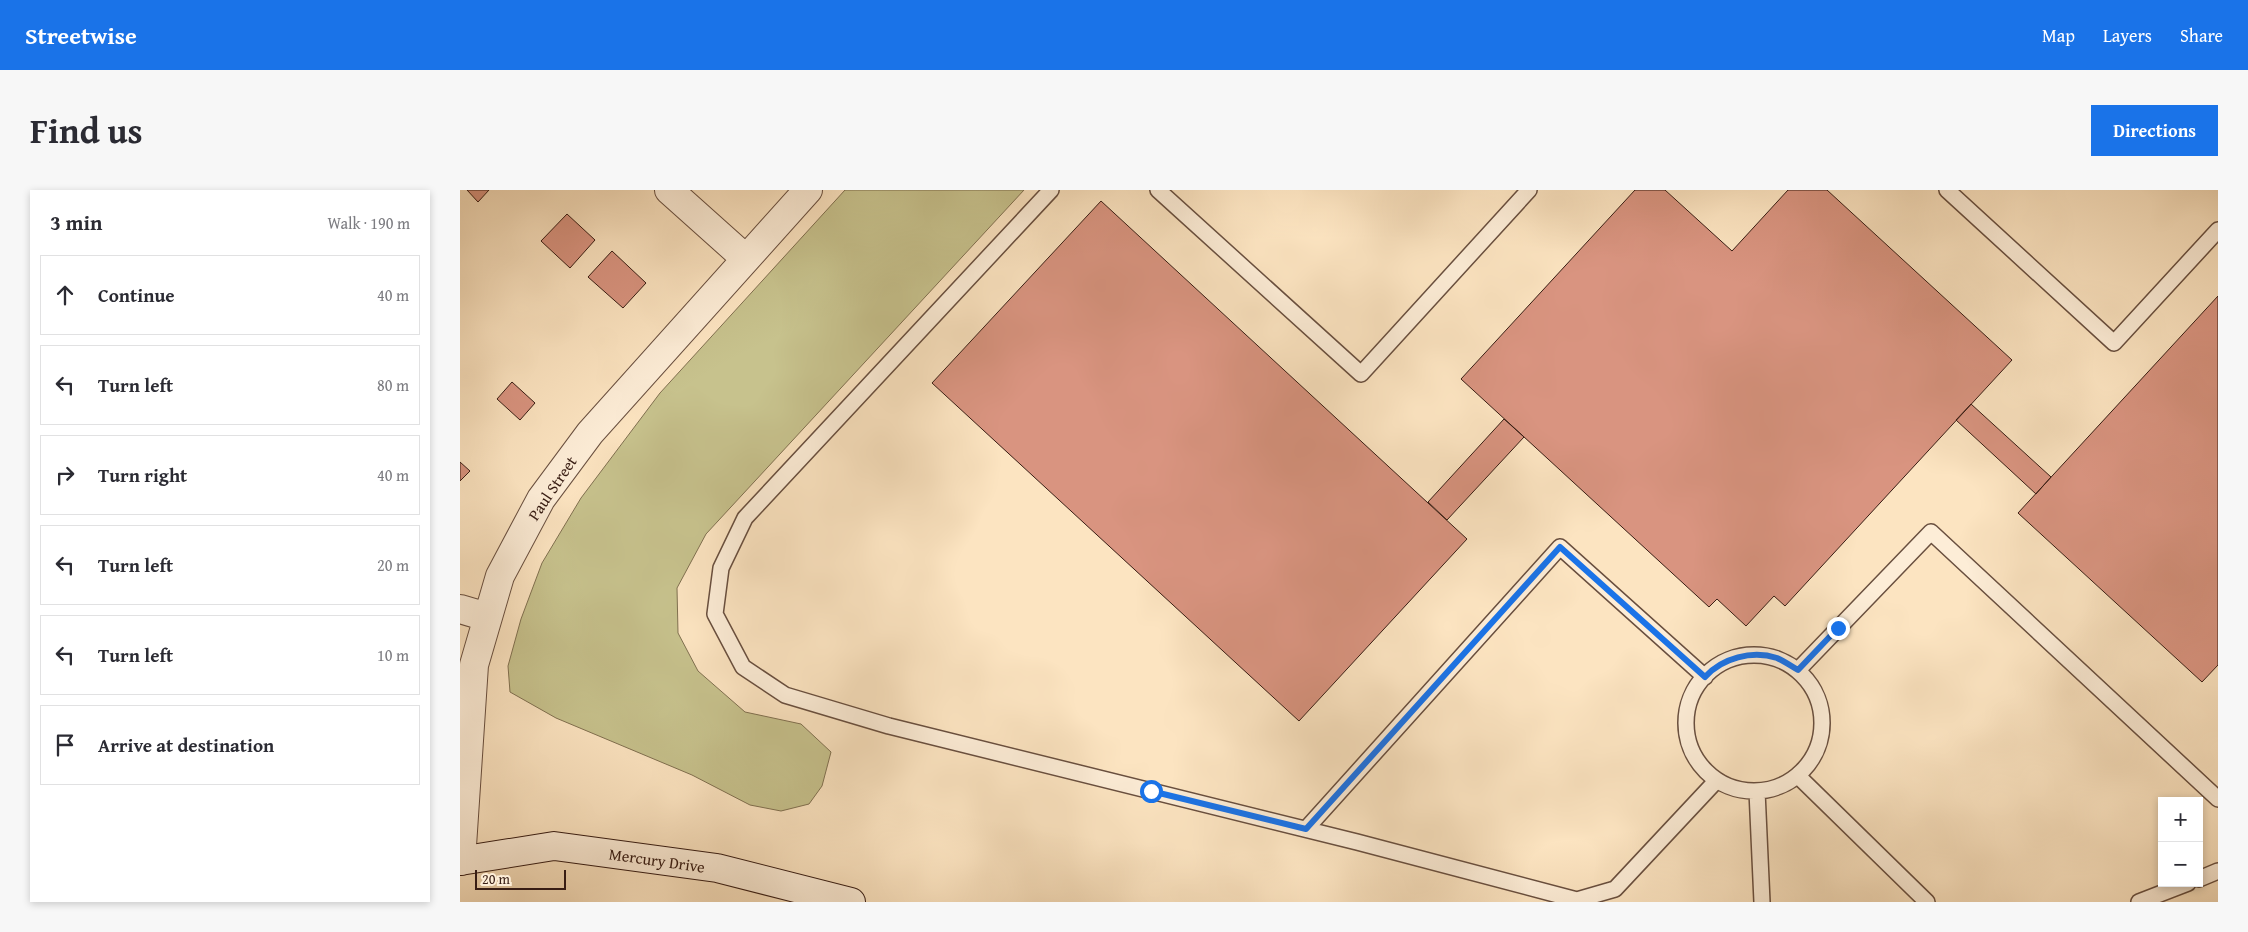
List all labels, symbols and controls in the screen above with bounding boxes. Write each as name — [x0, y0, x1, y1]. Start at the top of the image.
text: Streetwise — [25, 18, 137, 53]
text: Map — [2042, 22, 2075, 49]
text: Layers — [2103, 22, 2152, 49]
text: Share — [2180, 22, 2223, 49]
text: Find us — [30, 105, 143, 156]
button: Directions — [2091, 105, 2218, 156]
text: 3 min — [50, 207, 102, 238]
text: Walk · 190 m — [327, 211, 410, 235]
icon: ahead — [51, 281, 79, 309]
text: Continue — [98, 281, 175, 309]
text: 40 m — [377, 283, 409, 307]
icon: left — [51, 371, 79, 399]
text: Turn left — [98, 371, 173, 399]
text: 80 m — [377, 373, 409, 397]
street label: Paul Street — [522, 451, 583, 525]
icon: right — [51, 461, 79, 489]
text: Turn right — [98, 461, 187, 489]
text: 40 m — [377, 463, 409, 487]
icon: left — [51, 551, 79, 579]
text: Turn left — [98, 551, 173, 579]
text: 20 m — [377, 553, 409, 577]
route end — [1827, 617, 1850, 640]
icon: left — [51, 641, 79, 669]
text: Turn left — [98, 641, 173, 669]
text: 10 m — [377, 643, 409, 667]
icon: arrive — [51, 731, 79, 759]
text: Arrive at destination — [98, 731, 274, 759]
route start — [1140, 780, 1163, 803]
map controls — [2158, 797, 2203, 887]
button: + — [2158, 797, 2203, 842]
street label: Mercury Drive — [607, 841, 707, 879]
button: − — [2158, 842, 2203, 887]
scale bar — [475, 867, 566, 890]
text: 20 m — [482, 869, 510, 889]

